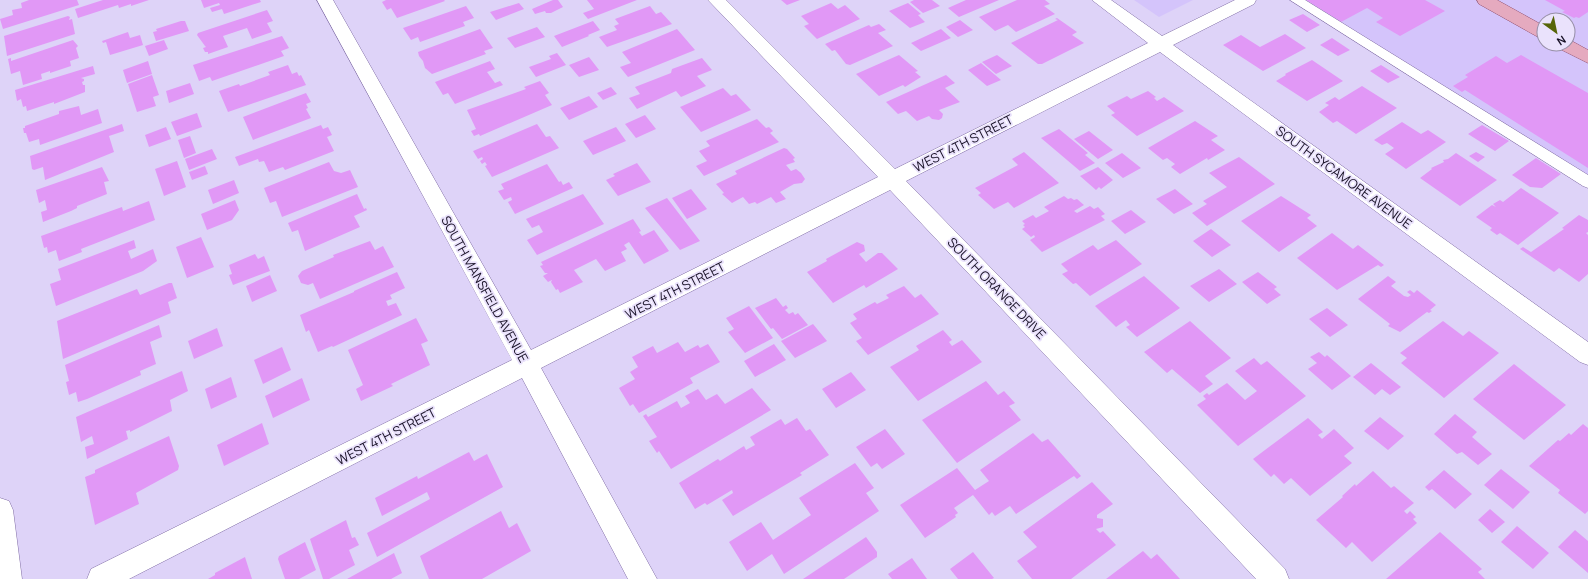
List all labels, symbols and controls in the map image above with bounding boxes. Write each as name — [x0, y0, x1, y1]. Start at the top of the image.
north arrow — [1536, 12, 1576, 52]
text: N — [1554, 32, 1569, 49]
street label: WEST 4TH STREET — [910, 110, 1016, 176]
street label: SOUTH SYCAMORE AVENUE — [1272, 122, 1416, 232]
street label: SOUTH MANSFIELD AVENUE — [437, 213, 533, 365]
street label: SOUTH ORANGE DRIVE — [944, 233, 1050, 343]
street label: WEST 4TH STREET — [622, 257, 728, 323]
street label: WEST 4TH STREET — [333, 403, 439, 469]

